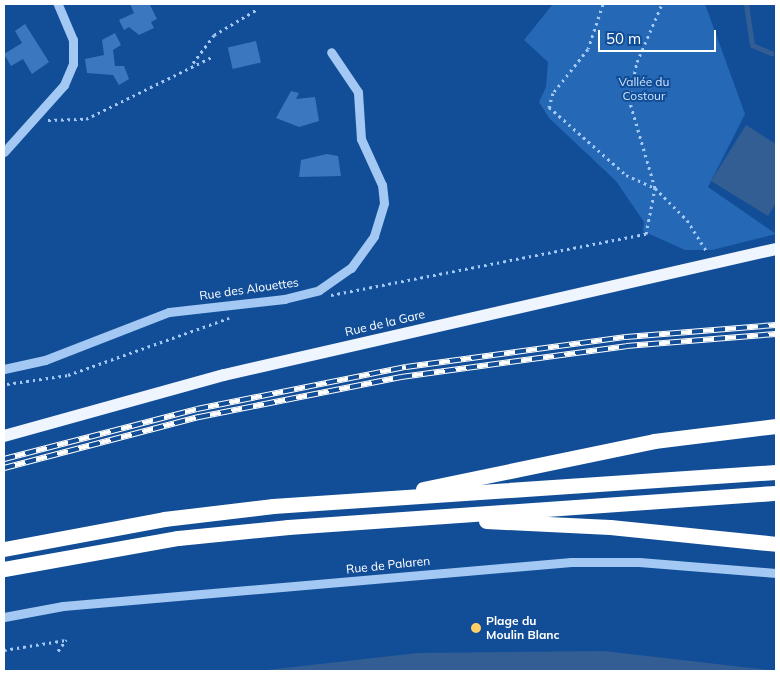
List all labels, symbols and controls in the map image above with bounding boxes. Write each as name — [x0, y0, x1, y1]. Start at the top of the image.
scale bar — [600, 20, 718, 52]
text: 50 m — [606, 29, 641, 48]
park label: Vallée du Costour — [619, 75, 669, 103]
street label: Rue des Alouettes — [198, 275, 300, 303]
street label: Rue de la Gare — [344, 307, 426, 339]
street label: Rue de Palaren — [345, 553, 431, 577]
place label: Plage du Moulin Blanc — [486, 614, 560, 642]
marker: Plage du Moulin Blanc — [470, 622, 482, 634]

